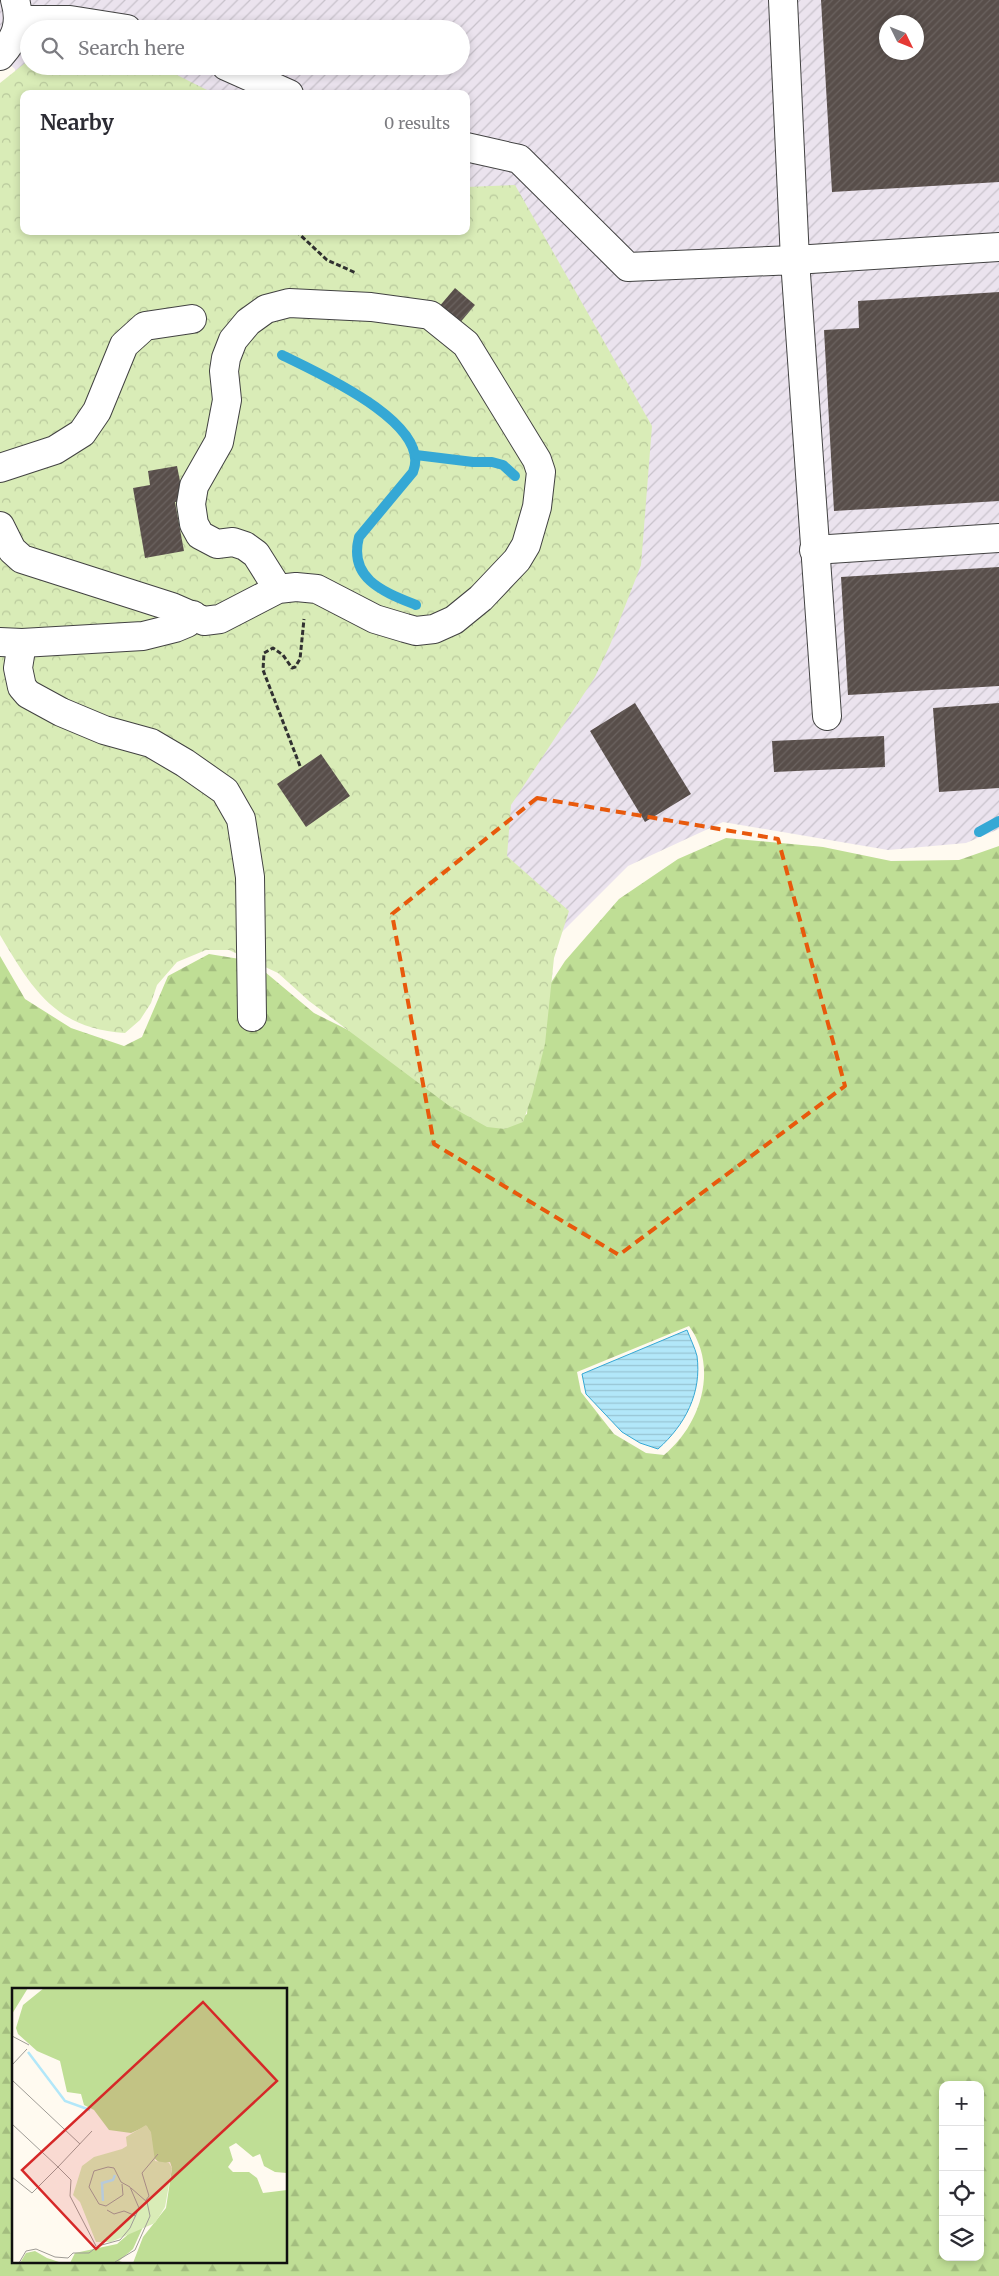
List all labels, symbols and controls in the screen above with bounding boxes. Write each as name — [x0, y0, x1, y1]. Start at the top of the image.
north arrow — [879, 15, 924, 60]
search box — [20, 20, 470, 75]
icon: search — [38, 34, 66, 62]
text: Search here — [78, 36, 185, 60]
text: Nearby — [40, 109, 114, 136]
text: 0 results — [384, 113, 450, 133]
inset map — [12, 1988, 288, 2264]
map controls — [939, 2081, 984, 2261]
button: + — [939, 2081, 984, 2126]
button: − — [939, 2126, 984, 2171]
button: locate — [939, 2171, 984, 2216]
button: layers — [939, 2216, 984, 2261]

